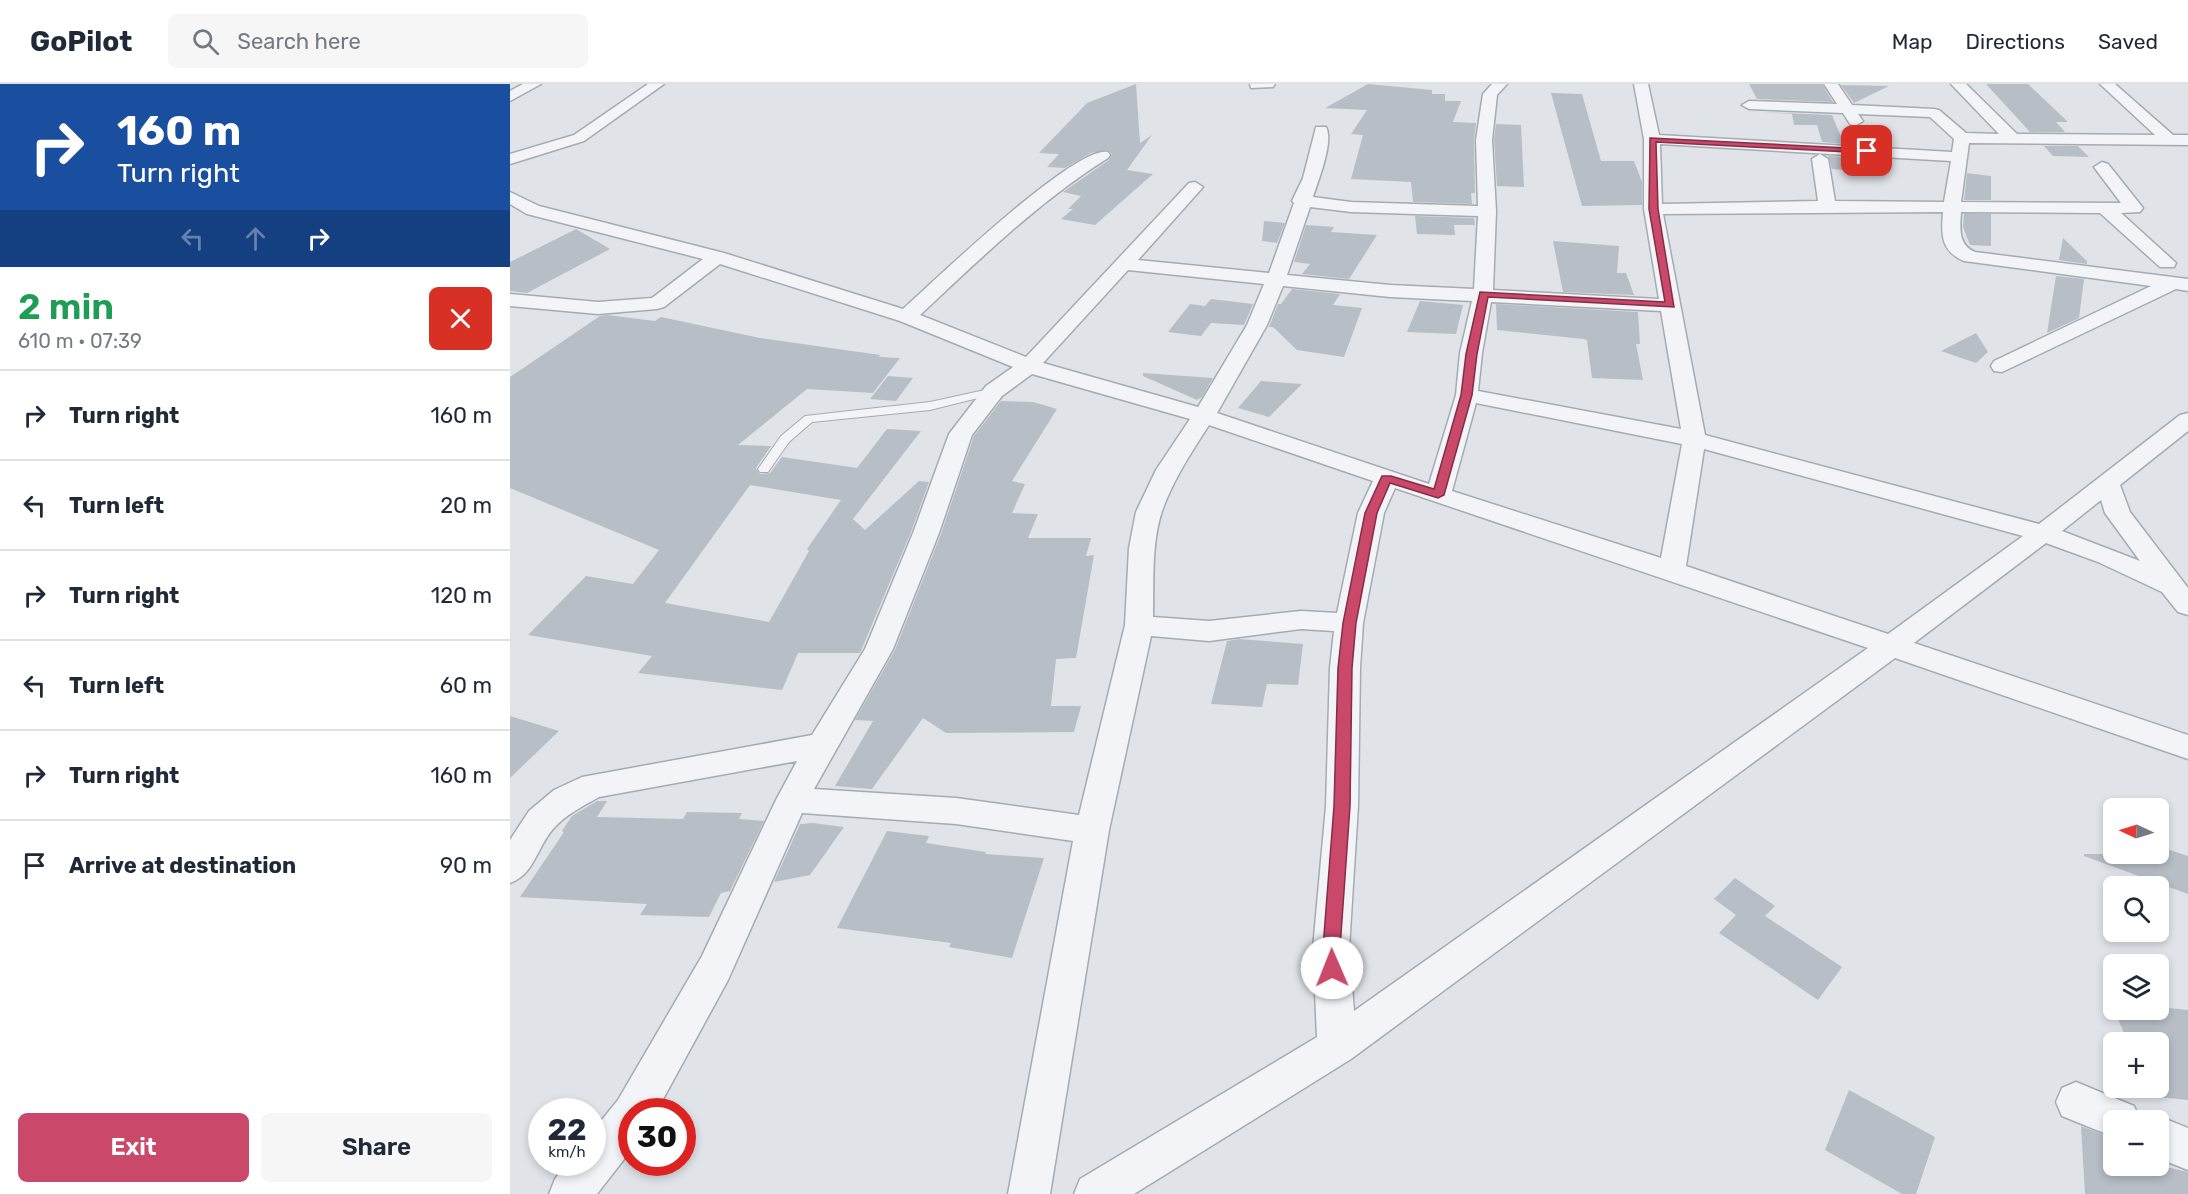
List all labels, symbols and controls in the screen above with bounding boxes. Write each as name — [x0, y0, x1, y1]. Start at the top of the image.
search box — [168, 14, 588, 68]
text: GoPilot — [30, 25, 132, 58]
icon: search — [189, 25, 222, 58]
text: Search here — [237, 28, 361, 55]
text: Map — [1892, 29, 1933, 54]
text: Directions — [1966, 29, 2065, 54]
text: Saved — [2098, 29, 2158, 54]
text: 160 m — [117, 106, 241, 156]
icon: right — [18, 108, 96, 186]
pin — [1841, 125, 1892, 176]
icon: arrive — [1850, 134, 1883, 167]
text: Turn right — [117, 157, 240, 189]
icon: left — [176, 222, 209, 255]
icon: ahead — [239, 222, 272, 255]
icon: right — [302, 222, 335, 255]
text: 2 min — [18, 285, 114, 328]
button: close — [429, 287, 492, 350]
text: 610 m · 07:39 — [18, 329, 142, 353]
icon: right — [18, 399, 51, 432]
text: Turn right — [69, 402, 179, 429]
text: 160 m — [430, 402, 492, 429]
icon: left — [18, 489, 51, 522]
text: Turn left — [69, 492, 164, 519]
text: 20 m — [440, 492, 492, 519]
icon: right — [18, 579, 51, 612]
text: Turn right — [69, 582, 179, 609]
text: 120 m — [431, 582, 492, 609]
icon: left — [18, 669, 51, 702]
text: Turn left — [69, 672, 164, 699]
text: 60 m — [440, 672, 492, 699]
icon: right — [18, 759, 51, 792]
text: Turn right — [69, 762, 179, 789]
text: 160 m — [430, 762, 492, 789]
north arrow — [2103, 798, 2169, 864]
map controls — [2103, 798, 2169, 1176]
icon: arrive — [18, 849, 51, 882]
text: Arrive at destination — [69, 852, 296, 879]
text: 90 m — [440, 852, 492, 879]
button: search — [2103, 876, 2169, 942]
position arrow — [1300, 936, 1364, 1000]
button: layers — [2103, 954, 2169, 1020]
button: + — [2103, 1032, 2169, 1098]
speed limit sign: 30 — [618, 1098, 696, 1176]
button: − — [2103, 1110, 2169, 1176]
text: 22 — [548, 1112, 587, 1148]
button: Exit — [18, 1113, 249, 1182]
button: Share — [261, 1113, 492, 1182]
text: km/h — [548, 1143, 586, 1161]

